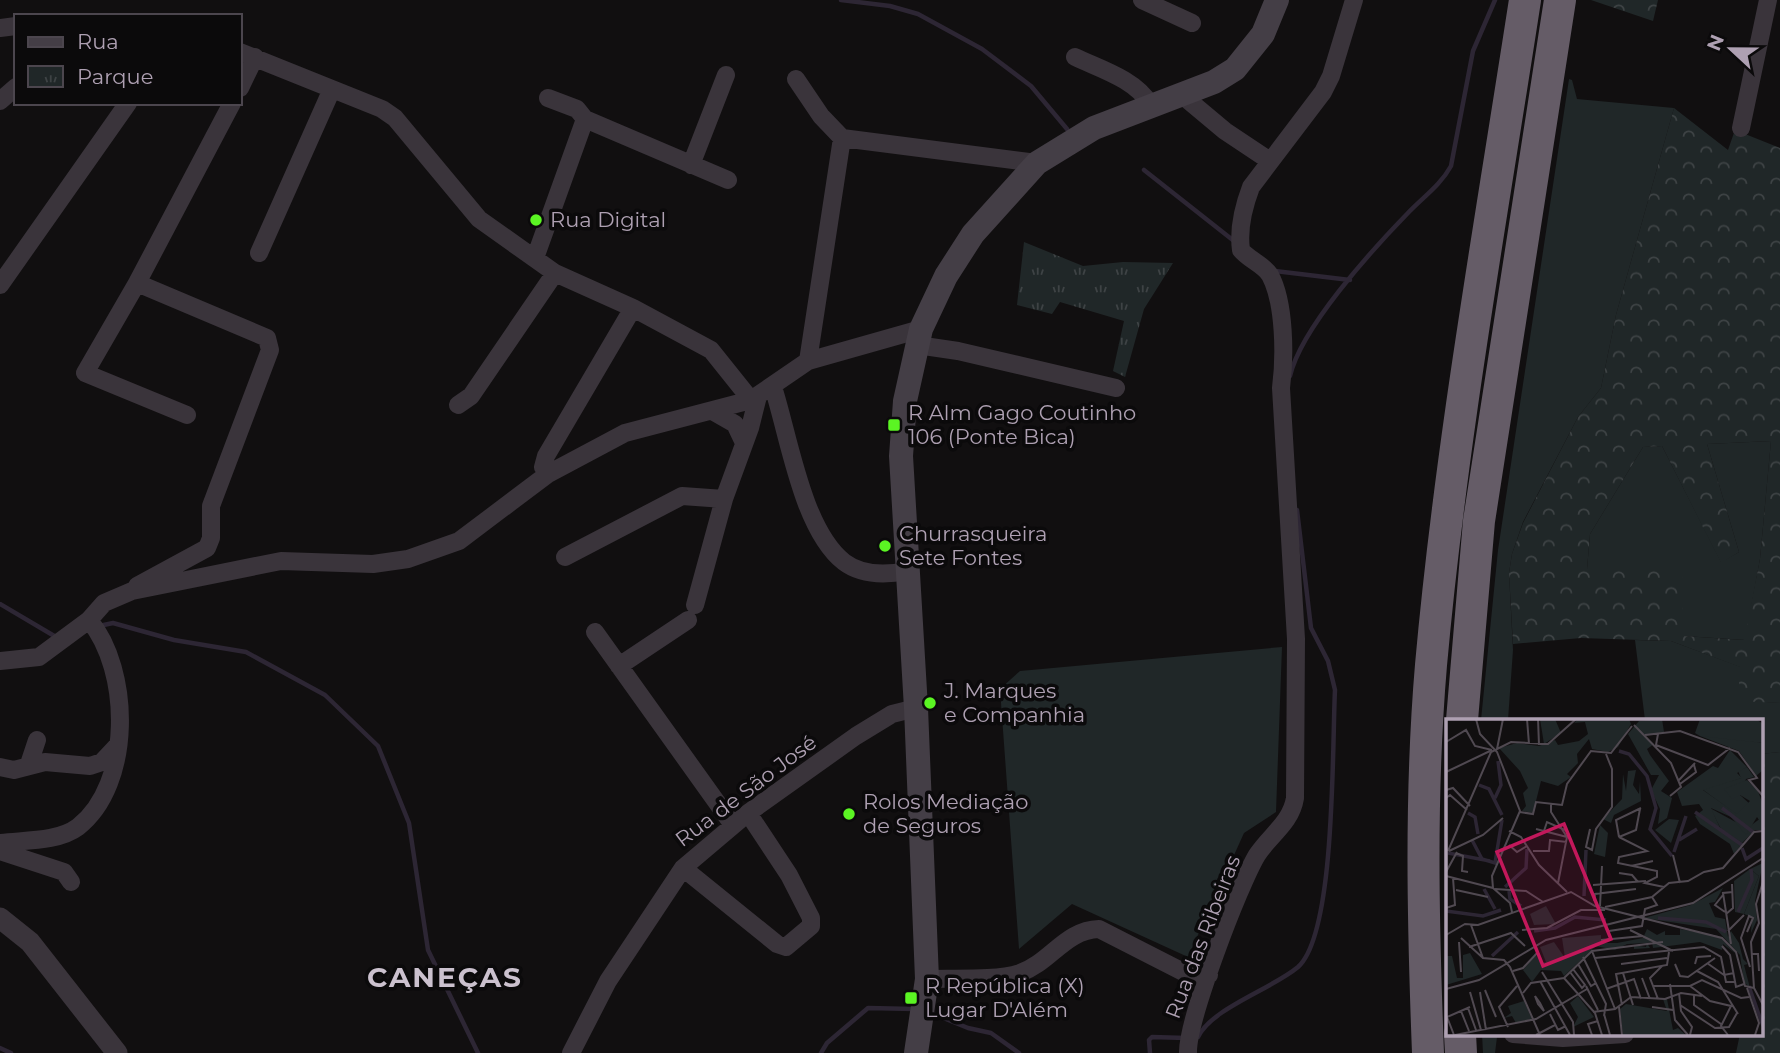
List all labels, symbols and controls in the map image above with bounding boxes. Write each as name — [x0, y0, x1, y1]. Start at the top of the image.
legend — [14, 14, 242, 105]
north arrow — [1696, 14, 1766, 84]
text: Rua — [77, 29, 119, 54]
text: N — [1702, 31, 1729, 54]
text: Parque — [77, 64, 153, 89]
place label: Rua Digital — [550, 207, 666, 232]
marker: Rua Digital — [528, 212, 544, 228]
place label: R Alm Gago Coutinho 106 (Ponte Bica) — [908, 400, 1136, 449]
marker: R Alm Gago Coutinho 106 (Ponte Bica) — [886, 417, 902, 433]
place label: Churrasqueira Sete Fontes — [899, 521, 1047, 570]
marker: Churrasqueira Sete Fontes — [877, 538, 893, 554]
place label: J. Marques e Companhia — [943, 678, 1085, 727]
marker: J. Marques e Companhia — [922, 695, 938, 711]
inset map — [1446, 719, 1762, 1036]
street label: Rua de São José — [670, 729, 821, 852]
place label: Rolos Mediação de Seguros — [863, 789, 1028, 838]
marker: Rolos Mediação de Seguros — [841, 806, 857, 822]
street label: Rua das Ribeiras — [1160, 851, 1245, 1022]
district label: CANEÇAS — [367, 960, 523, 994]
place label: R República (X) Lugar D'Além — [925, 973, 1085, 1022]
marker: R República (X) Lugar D'Além — [903, 990, 919, 1006]

